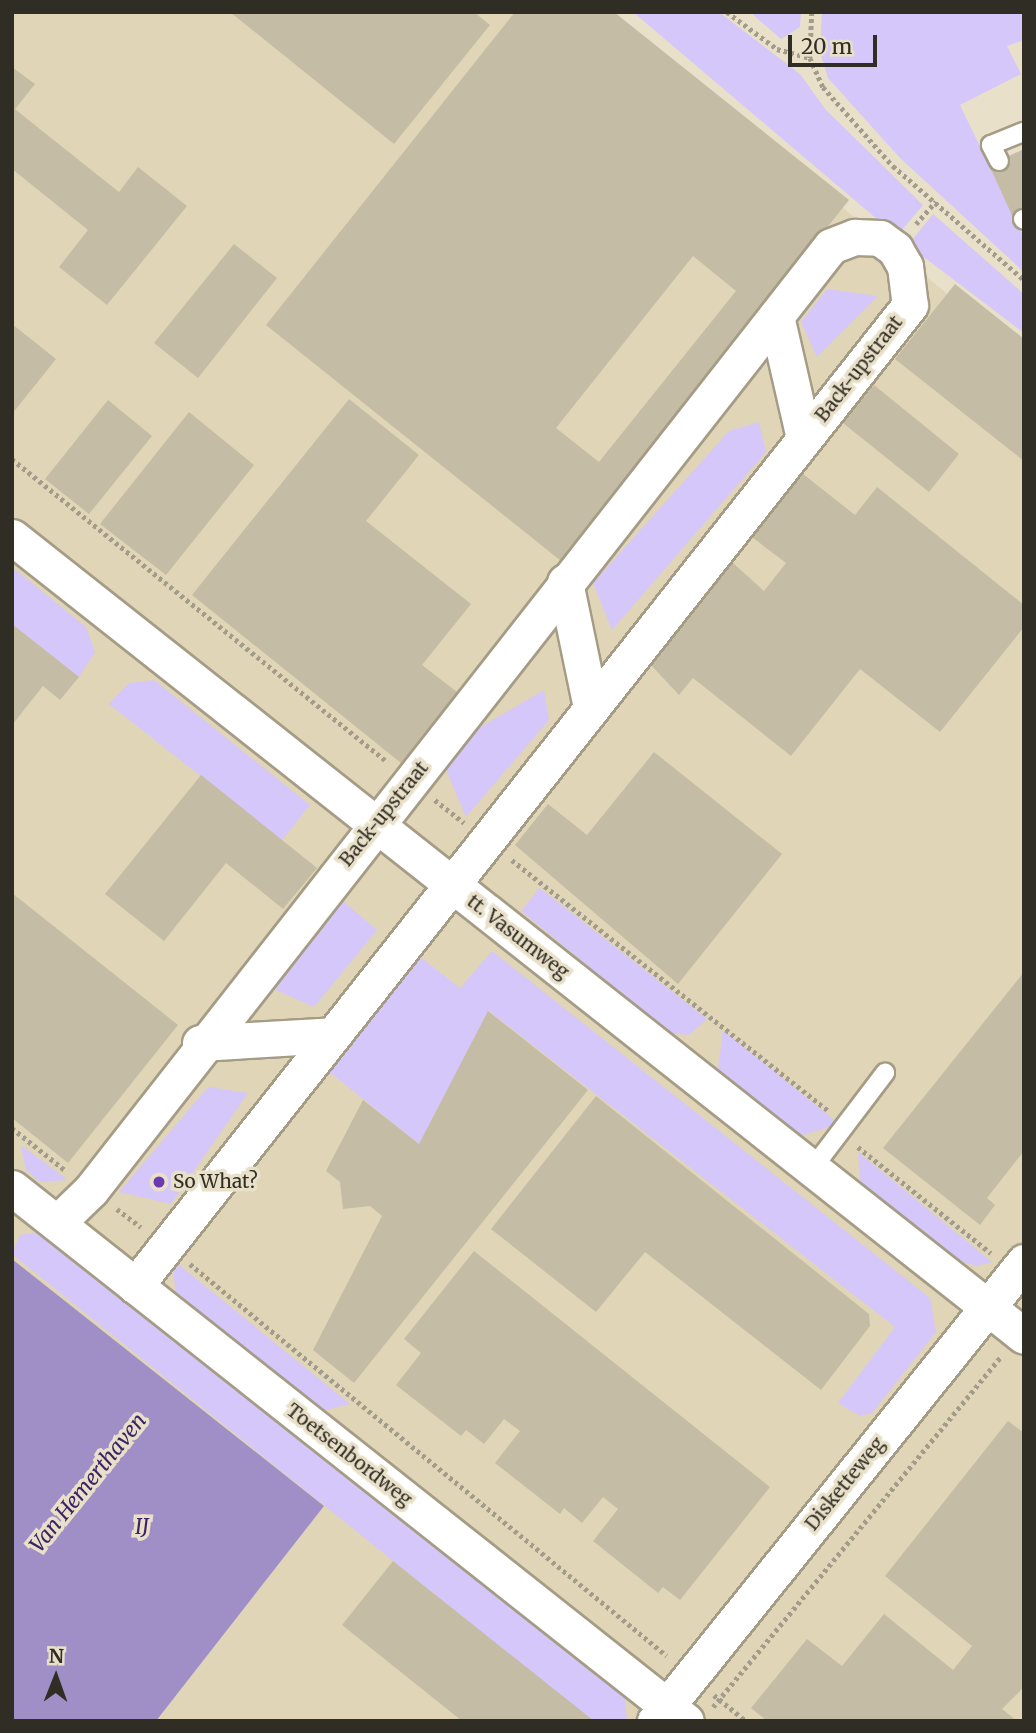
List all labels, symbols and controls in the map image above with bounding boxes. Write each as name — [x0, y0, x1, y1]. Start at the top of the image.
scale bar — [791, 21, 880, 65]
text: 20 m — [801, 33, 852, 60]
street label: Back-upstraat — [810, 311, 908, 427]
street label: Back-upstraat — [335, 757, 433, 871]
street label: tt. Vasumweg — [462, 890, 574, 984]
place label: So What? — [173, 1171, 258, 1193]
marker: So What? — [151, 1174, 167, 1190]
street label: Toetsenbordweg — [282, 1399, 416, 1511]
water label: Van Hemerthaven — [24, 1409, 152, 1557]
street label: Disketteweg — [801, 1433, 889, 1535]
water label: IJ — [135, 1514, 149, 1540]
north arrow — [21, 1642, 91, 1712]
text: N — [49, 1644, 64, 1668]

